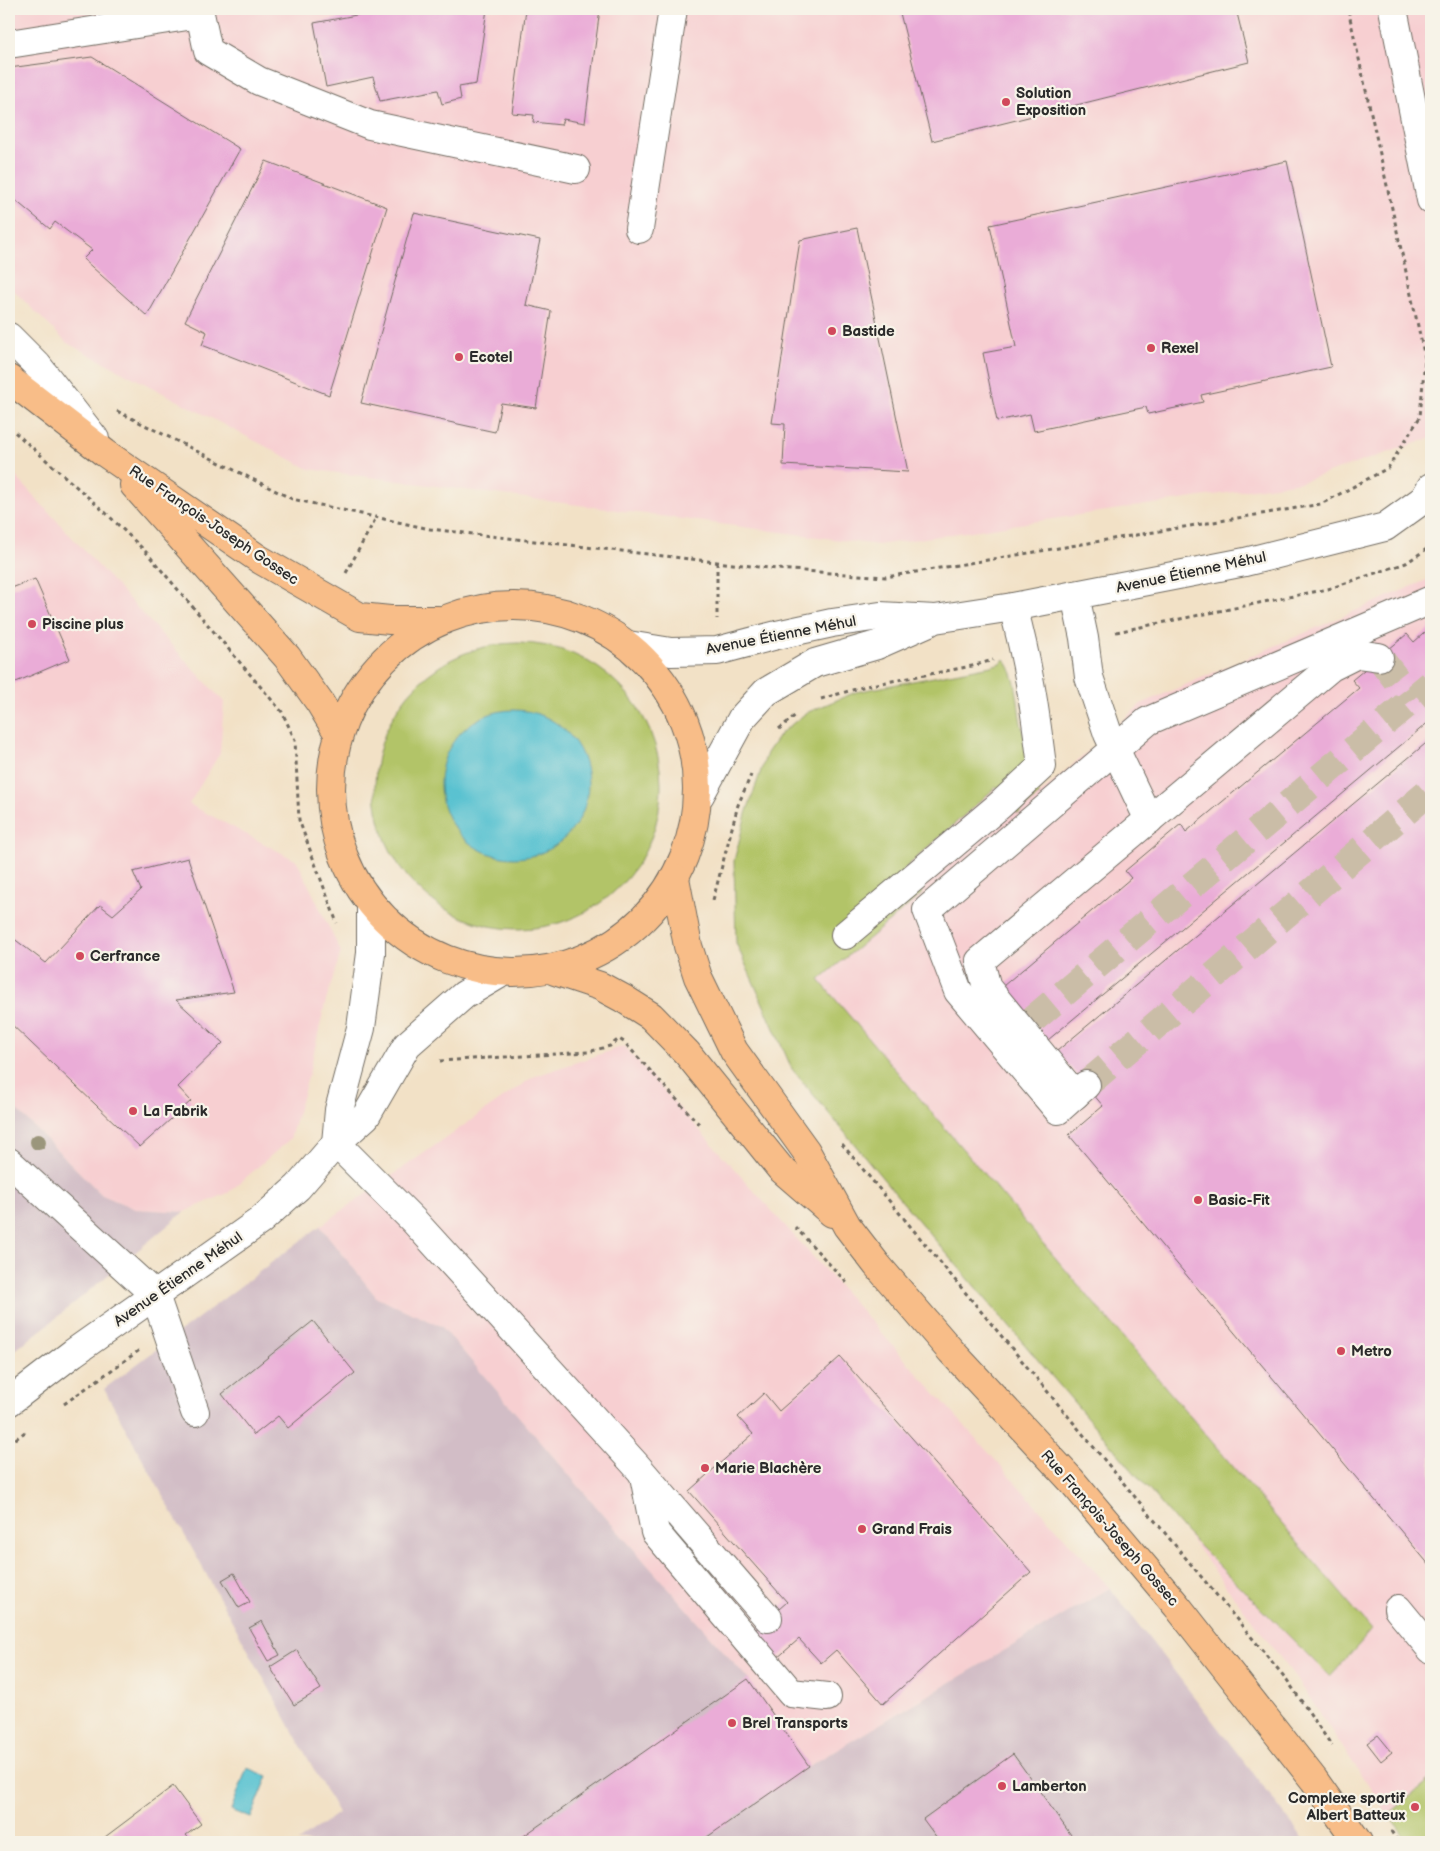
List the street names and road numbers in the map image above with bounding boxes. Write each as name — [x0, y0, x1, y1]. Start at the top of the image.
street label: Rue François-Joseph Gossec — [125, 461, 302, 589]
street label: Avenue Étienne Méhul — [1114, 547, 1268, 598]
street label: Avenue Étienne Méhul — [704, 612, 858, 659]
street label: Avenue Étienne Méhul — [110, 1228, 246, 1331]
street label: Rue François-Joseph Gossec — [1037, 1446, 1183, 1610]

